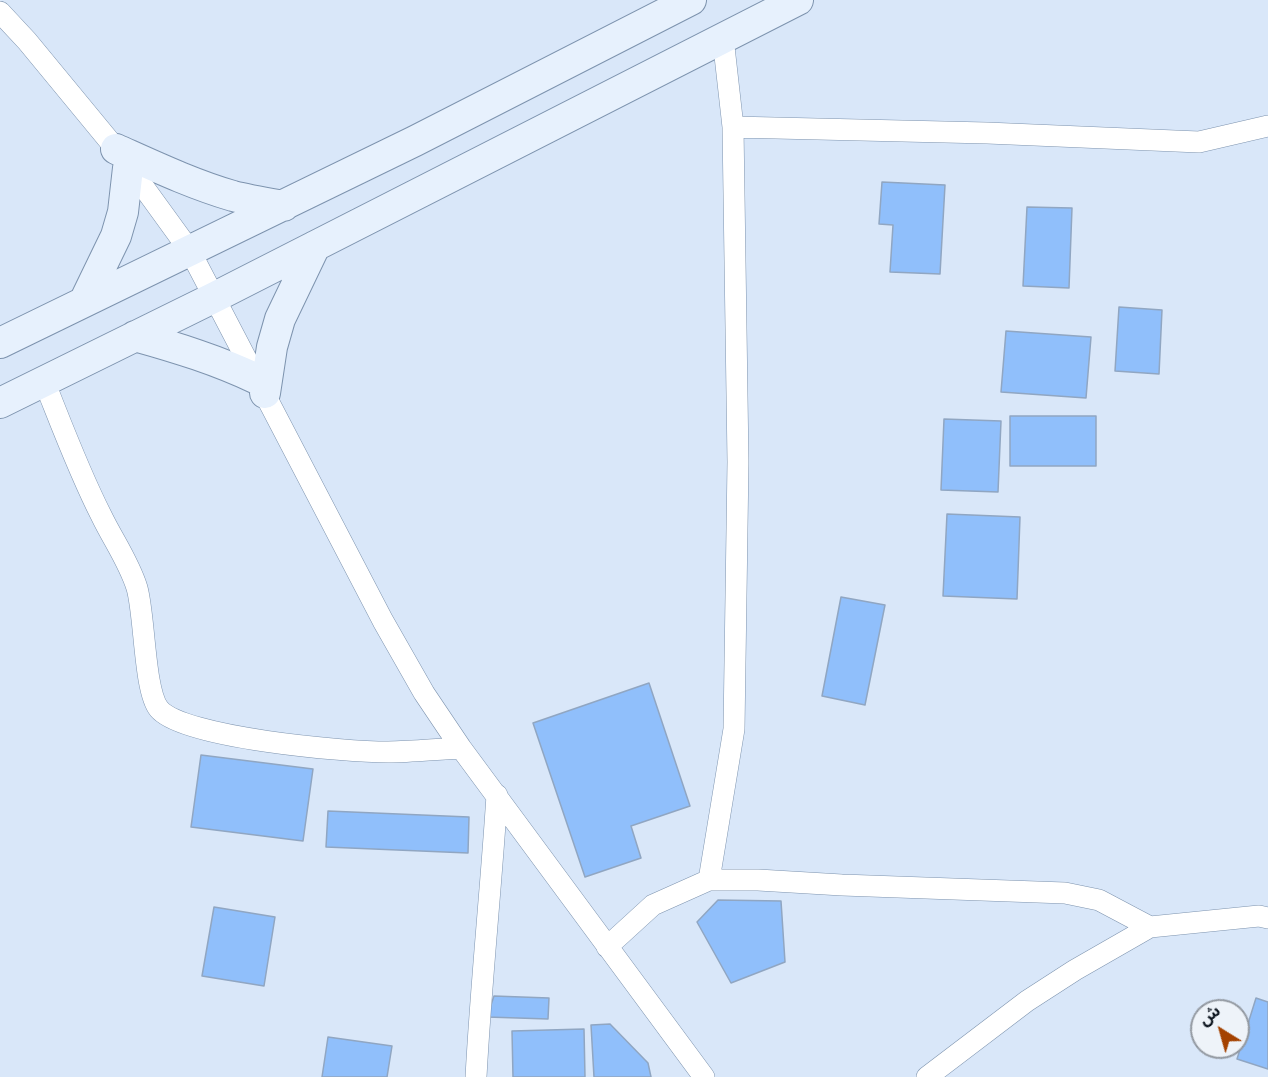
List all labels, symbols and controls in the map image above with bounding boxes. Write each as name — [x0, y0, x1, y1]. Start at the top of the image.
north arrow — [1190, 999, 1250, 1059]
text: ش — [1196, 1002, 1225, 1030]

